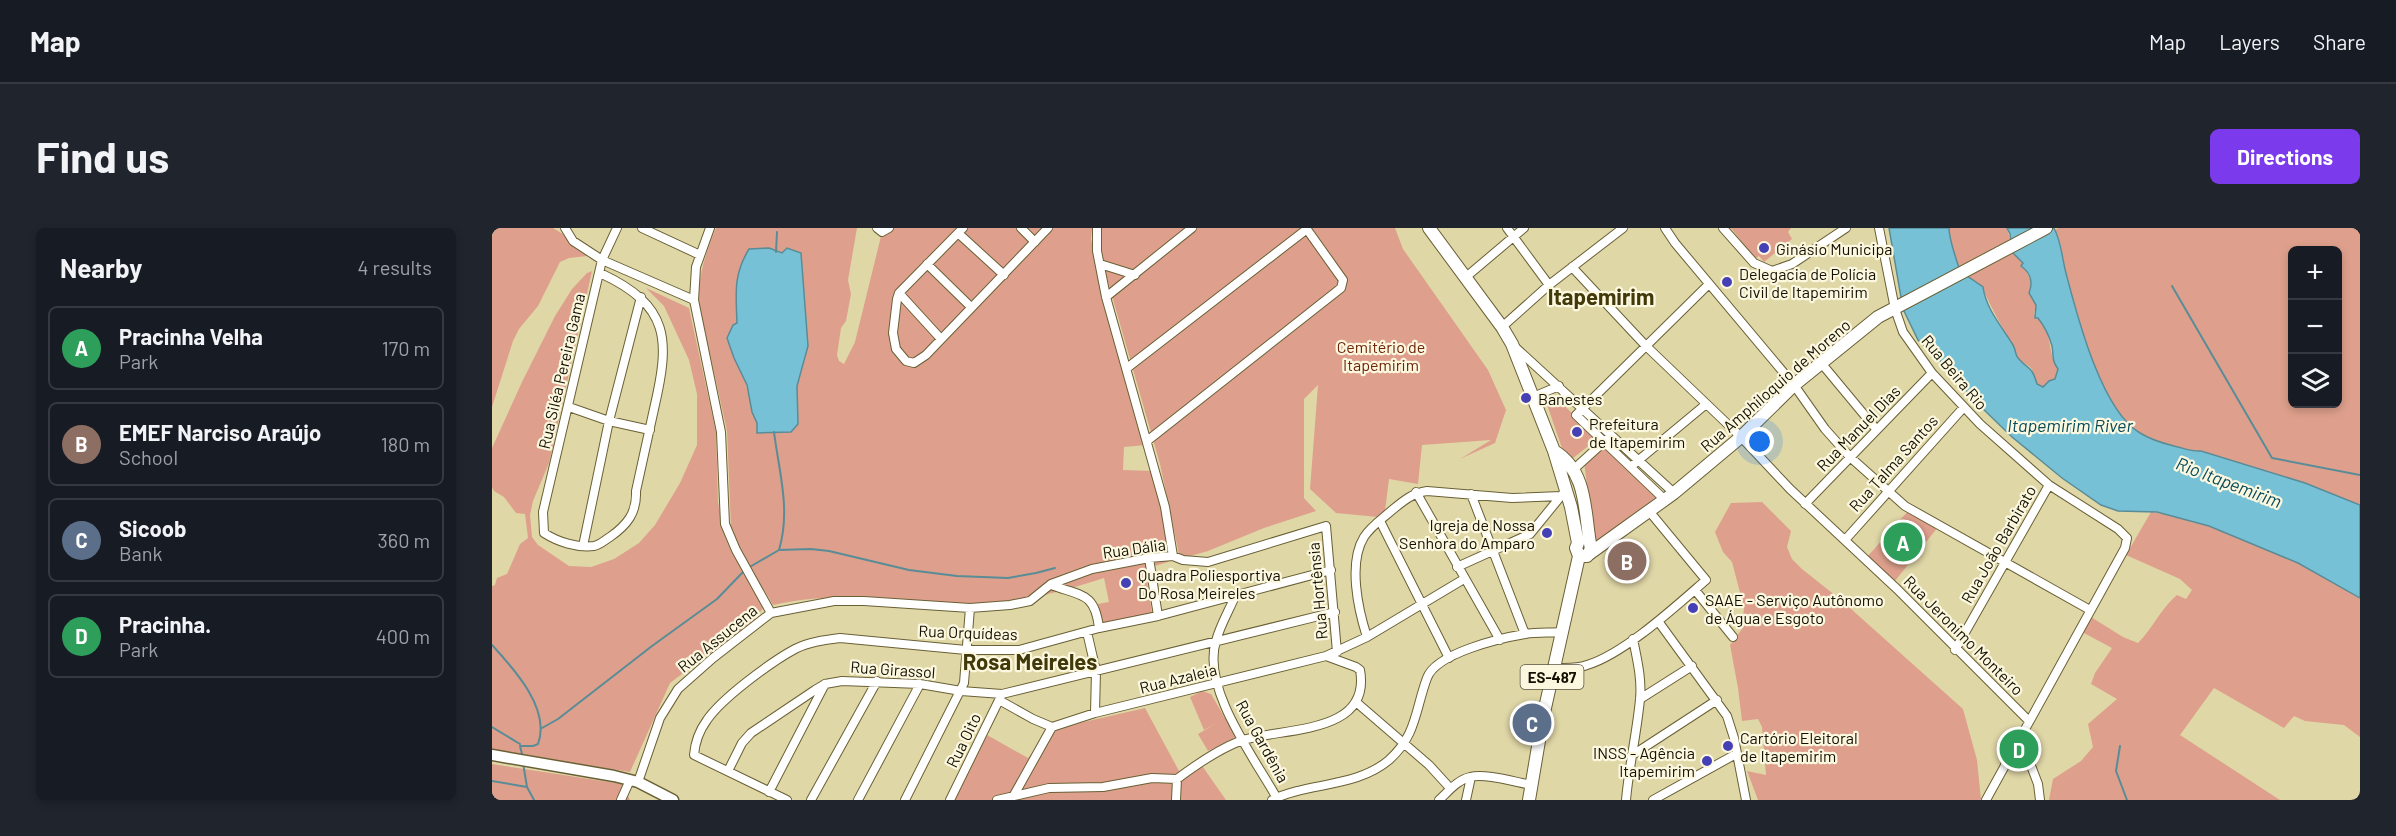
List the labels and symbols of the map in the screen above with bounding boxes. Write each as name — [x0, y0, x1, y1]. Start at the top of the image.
place label: Ginásio Municipa — [1776, 239, 1893, 258]
marker: Ginásio Municipa — [1757, 241, 1771, 255]
place label: Delegacia de Polícia Civil de Itapemirim — [1739, 264, 1876, 301]
marker: Delegacia de Polícia Civil de Itapemirim — [1720, 275, 1734, 289]
district label: Itapemirim — [1548, 283, 1654, 309]
street label: Rua Siléa Pereira Gama — [534, 291, 588, 451]
street label: Rua Amphiloquio de Moreno — [1696, 315, 1854, 455]
street label: Rua Beira Rio — [1918, 331, 1992, 413]
park label: Cemitério de Itapemirim — [1337, 337, 1425, 374]
street label: Rua Manuel Dias — [1812, 381, 1904, 475]
place label: Banestes — [1538, 389, 1602, 408]
marker: Banestes — [1519, 391, 1533, 405]
street label: Rua Talma Santos — [1845, 411, 1941, 515]
place label: Prefeitura de Itapemirim — [1589, 414, 1685, 451]
water label: Itapemirim River — [2007, 414, 2133, 436]
marker: Prefeitura de Itapemirim — [1570, 425, 1584, 439]
your location — [1745, 427, 1774, 456]
water label: Rio Itapemirim — [2173, 452, 2285, 512]
street label: Rua João Barbirato — [1957, 482, 2039, 606]
place label: Igreja de Nossa Senhora do Amparo — [1399, 515, 1535, 552]
pin: A — [1884, 520, 1922, 564]
marker: Igreja de Nossa Senhora do Amparo — [1540, 526, 1554, 540]
street label: Rua Dália — [1101, 534, 1167, 562]
pin: B — [1608, 538, 1646, 584]
street label: Rua Hortênsia — [1303, 542, 1331, 640]
place label: Quadra Poliesportiva Do Rosa Meireles — [1138, 565, 1281, 602]
street label: Rua Jeronimo Monteiro — [1900, 571, 2028, 699]
marker: Quadra Poliesportiva Do Rosa Meireles — [1119, 576, 1133, 590]
place label: SAAE - Serviço Autônomo de Água e Esgoto — [1705, 590, 1884, 627]
street label: Rua Assucena — [673, 600, 761, 676]
marker: SAAE - Serviço Autônomo de Água e Esgoto — [1686, 601, 1700, 615]
street label: Rua Orquídeas — [918, 621, 1018, 643]
district label: Rosa Meireles — [963, 648, 1097, 674]
street label: Rua Girassol — [850, 657, 936, 681]
street label: Rua Azaleia — [1137, 659, 1219, 697]
road number: ES-487 — [1520, 665, 1584, 689]
street label: Rua Gardênia — [1233, 696, 1293, 786]
pin: C — [1512, 700, 1552, 746]
street label: Rua Oito — [942, 710, 984, 770]
pin: D — [2000, 726, 2038, 772]
place label: Cartório Eleitoral de Itapemirim — [1740, 728, 1858, 765]
marker: Cartório Eleitoral de Itapemirim — [1721, 739, 1735, 753]
place label: INSS - Agência Itapemirim — [1593, 743, 1695, 780]
marker: INSS - Agência Itapemirim — [1700, 754, 1714, 768]

